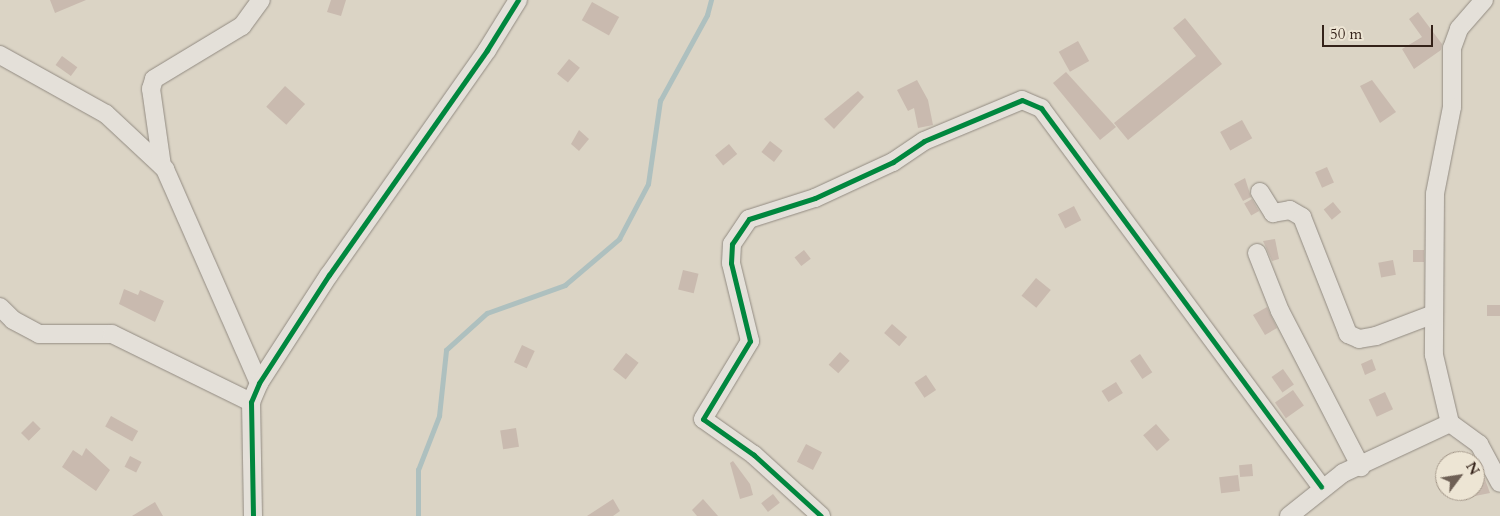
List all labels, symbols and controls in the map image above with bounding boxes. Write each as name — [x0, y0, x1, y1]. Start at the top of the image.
scale bar — [1325, 15, 1436, 47]
text: 50 m — [1330, 24, 1362, 44]
north arrow — [1435, 451, 1485, 501]
text: N — [1461, 458, 1484, 479]

